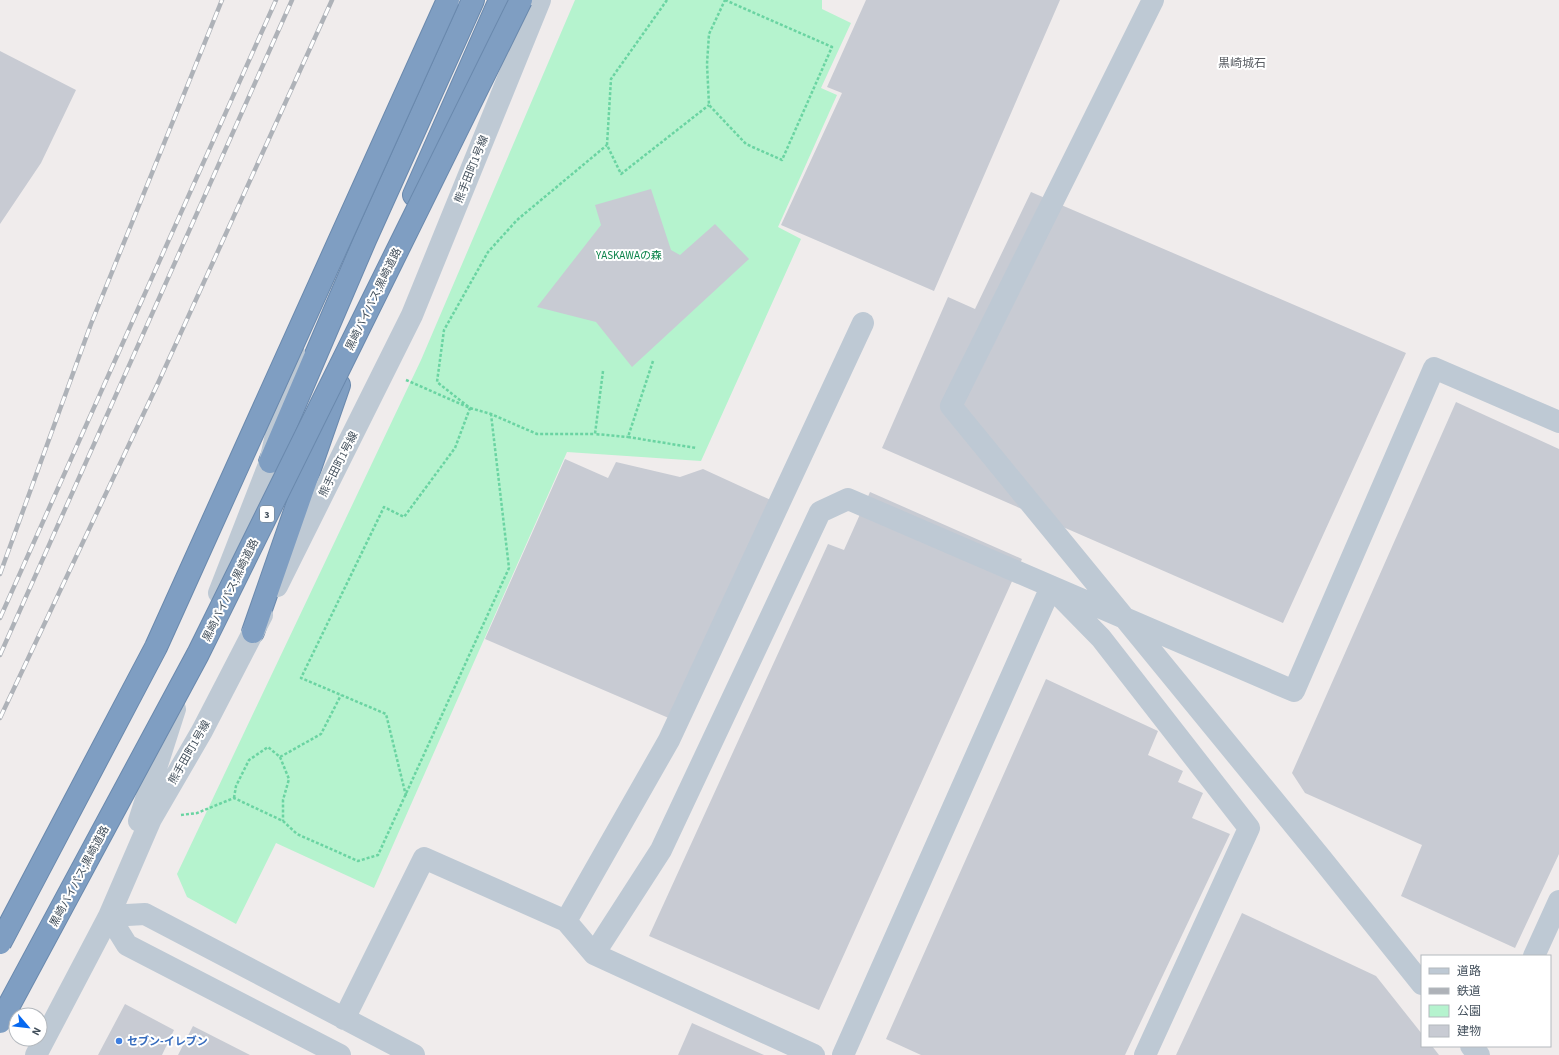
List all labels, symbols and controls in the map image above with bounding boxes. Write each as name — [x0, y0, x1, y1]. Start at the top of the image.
district label: 黒崎城石 — [1218, 55, 1266, 72]
street label: 熊手田町1号線 — [451, 133, 492, 205]
street label: 黒崎バイパス;黒崎道路 — [342, 245, 405, 353]
park label: YASKAWAの森 — [595, 248, 662, 263]
street label: 熊手田町1号線 — [316, 429, 361, 499]
road number: 3 — [260, 506, 274, 522]
street label: 黒崎バイパス;黒崎道路 — [199, 536, 262, 644]
street label: 熊手田町1号線 — [165, 718, 214, 787]
street label: 黒崎バイパス;黒崎道路 — [46, 823, 112, 929]
legend — [1421, 955, 1551, 1047]
text: 道路 — [1457, 963, 1481, 980]
text: 鉄道 — [1457, 983, 1481, 1000]
text: 公園 — [1457, 1003, 1481, 1020]
north arrow — [8, 1007, 48, 1047]
text: 建物 — [1457, 1023, 1481, 1040]
text: N — [28, 1025, 45, 1038]
place label: セブン-イレブン — [127, 1034, 208, 1049]
marker: セブン-イレブン — [114, 1036, 124, 1046]

